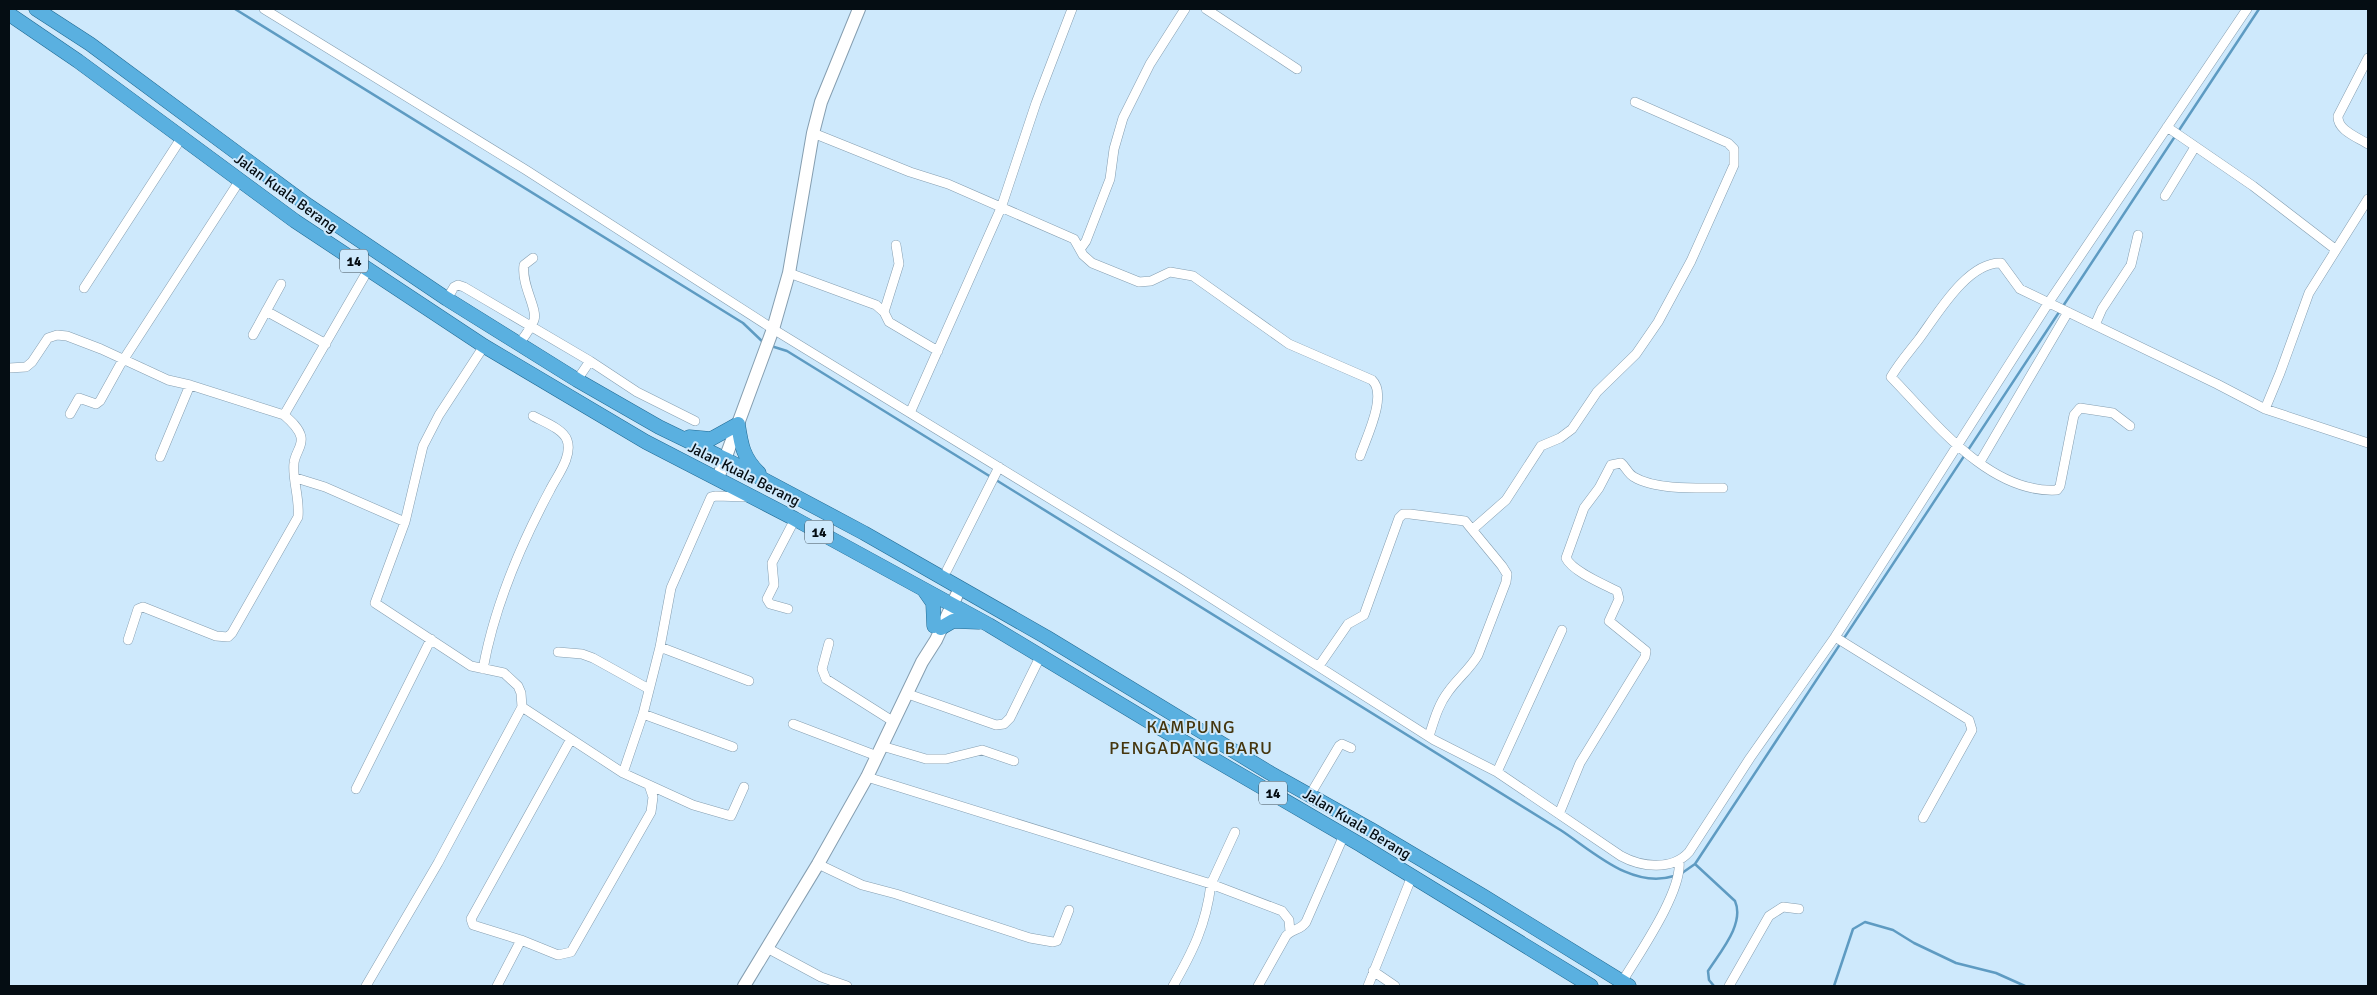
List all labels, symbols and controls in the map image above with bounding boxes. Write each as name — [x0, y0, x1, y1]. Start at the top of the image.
street label: Jalan Kuala Berang — [231, 150, 341, 236]
road number: 14 — [340, 250, 368, 272]
street label: Jalan Kuala Berang — [685, 438, 803, 510]
road number: 14 — [805, 520, 833, 544]
district label: KAMPUNG PENGADANG BARU — [1109, 716, 1273, 759]
road number: 14 — [1259, 781, 1287, 804]
street label: Jalan Kuala Berang — [1300, 785, 1414, 863]

